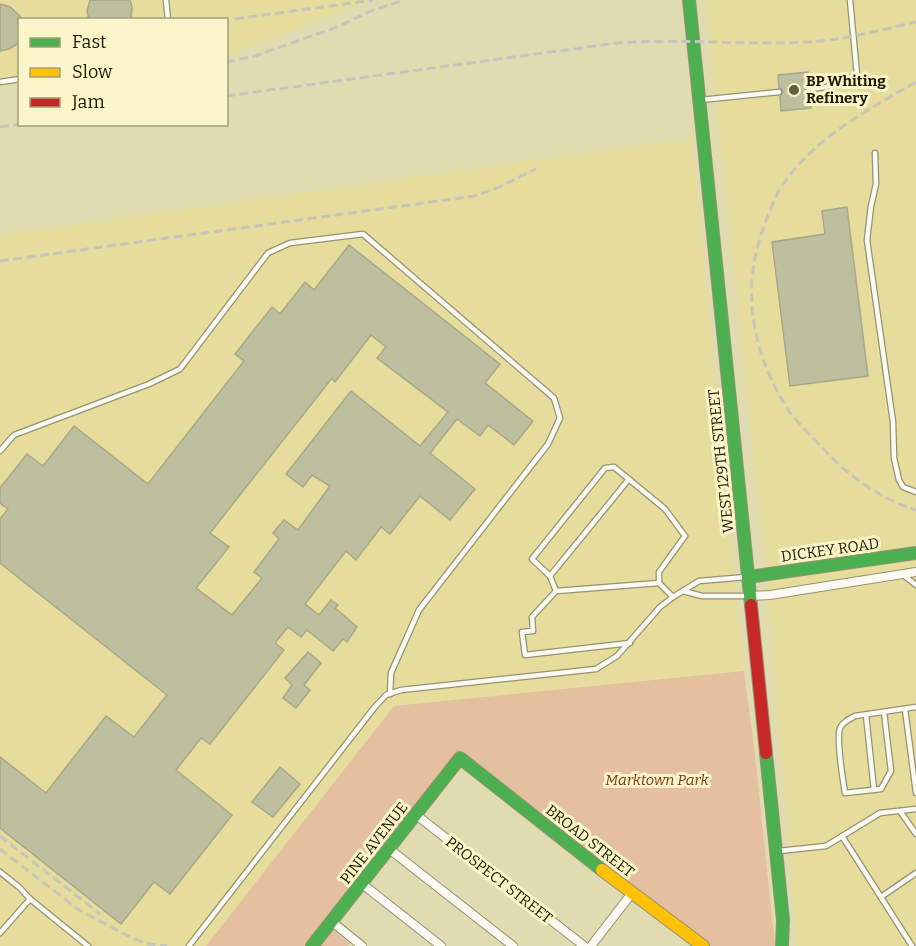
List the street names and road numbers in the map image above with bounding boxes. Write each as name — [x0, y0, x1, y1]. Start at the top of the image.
street label: WEST 129TH STREET — [704, 388, 738, 534]
street label: DICKEY ROAD — [780, 534, 880, 566]
street label: PINE AVENUE — [336, 799, 412, 887]
street label: BROAD STREET — [542, 801, 638, 881]
street label: PROSPECT STREET — [442, 833, 556, 927]

